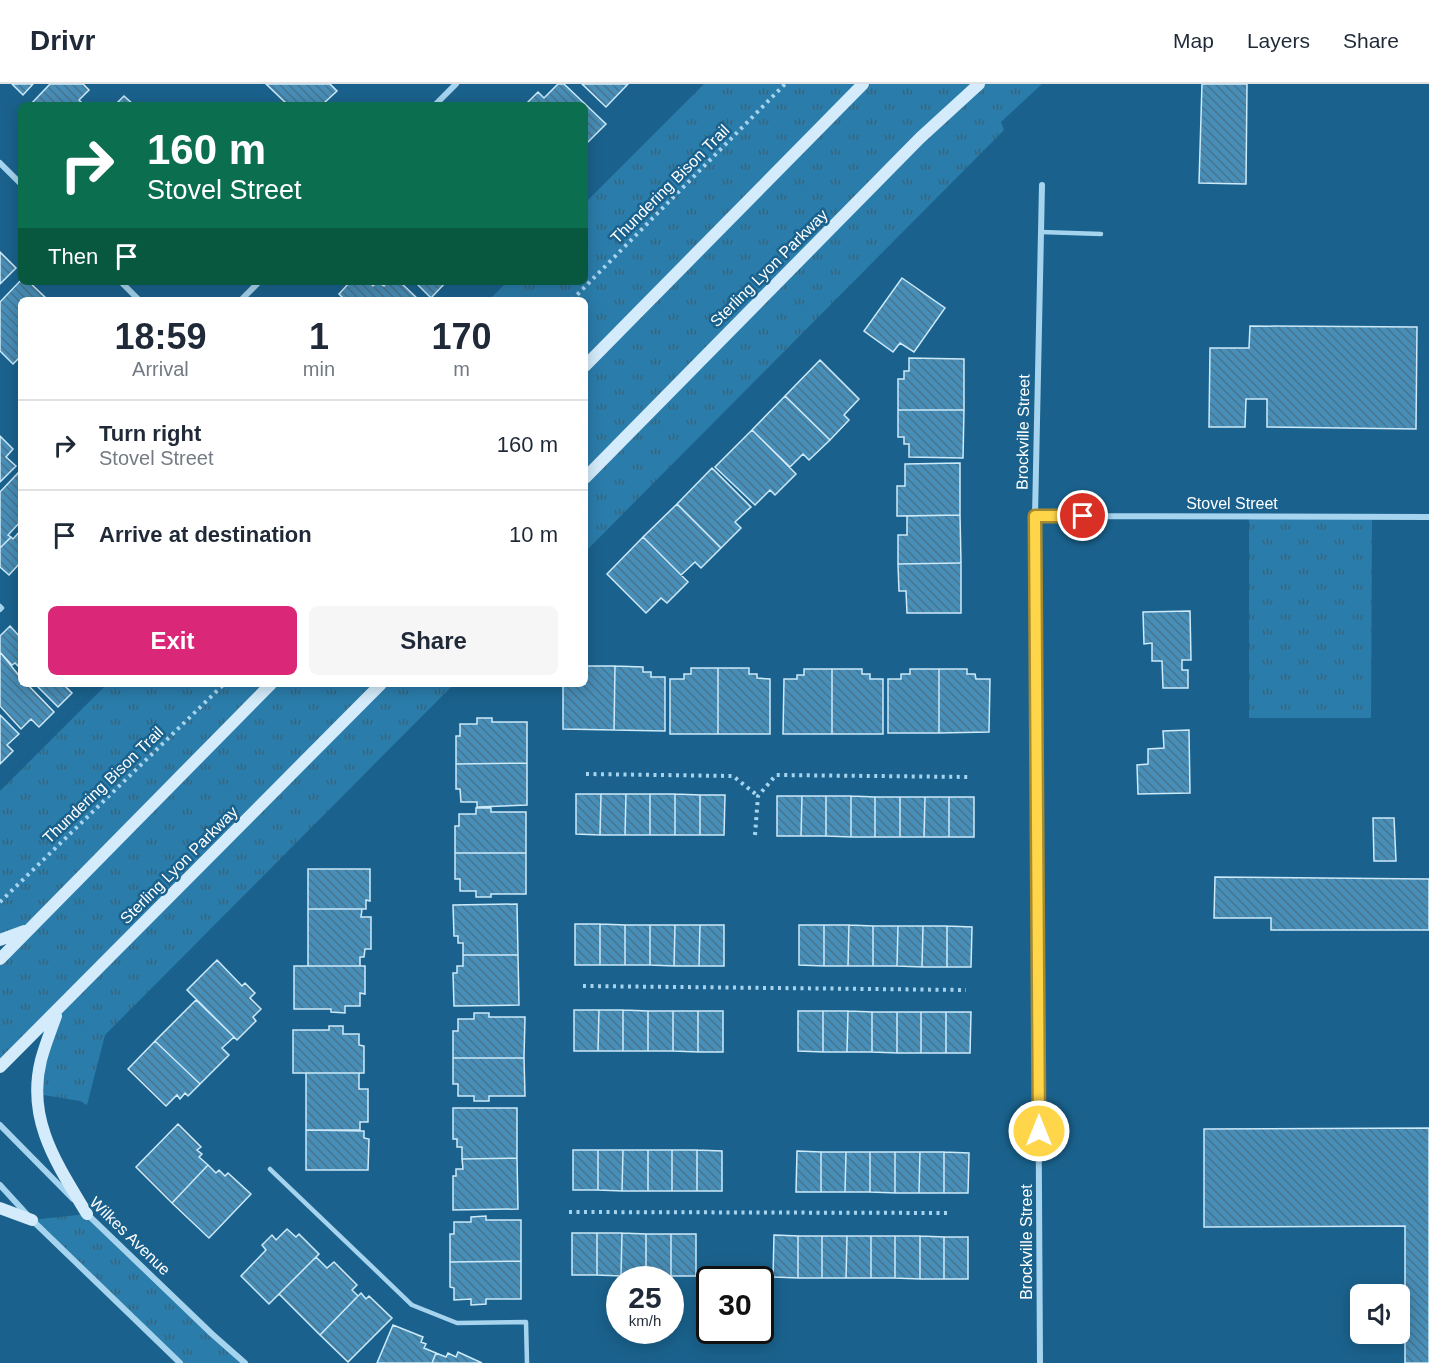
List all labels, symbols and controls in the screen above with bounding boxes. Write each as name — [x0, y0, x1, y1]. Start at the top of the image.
text: Drivr — [30, 25, 95, 56]
text: Map — [1173, 29, 1214, 52]
text: Layers — [1247, 29, 1310, 52]
text: Share — [1343, 29, 1399, 52]
street label: Thundering Bison Trail — [607, 121, 733, 247]
icon: right — [48, 126, 126, 204]
text: 160 m — [147, 126, 266, 173]
text: Stovel Street — [147, 175, 302, 205]
street label: Sterling Lyon Parkway — [707, 206, 831, 330]
icon: arrive — [110, 240, 143, 273]
text: Then — [48, 244, 98, 269]
text: 18:59 — [114, 316, 206, 357]
text: 1 — [309, 316, 329, 357]
text: 170 — [431, 316, 492, 357]
text: Arrival — [132, 358, 189, 380]
text: min — [303, 358, 335, 380]
text: m — [453, 358, 470, 380]
street label: Brockville Street — [1013, 374, 1033, 490]
text: Turn right — [99, 421, 201, 446]
icon: right — [48, 429, 81, 462]
text: 160 m — [497, 432, 558, 457]
text: Stovel Street — [99, 447, 214, 469]
pin — [1057, 490, 1108, 541]
street label: Stovel Street — [1186, 495, 1278, 512]
icon: arrive — [1066, 499, 1099, 532]
icon: arrive — [48, 519, 81, 552]
text: Arrive at destination — [99, 522, 312, 547]
text: 10 m — [509, 522, 558, 547]
button: Exit — [48, 606, 297, 675]
button: Share — [309, 606, 558, 675]
street label: Thundering Bison Trail — [40, 723, 166, 847]
street label: Sterling Lyon Parkway — [117, 803, 241, 927]
position arrow — [1007, 1099, 1071, 1163]
street label: Brockville Street — [1018, 1184, 1035, 1300]
street label: Wilkes Avenue — [86, 1194, 174, 1279]
speed limit sign: 30 — [696, 1266, 774, 1344]
text: 25 — [628, 1281, 662, 1314]
map controls — [1350, 1284, 1410, 1344]
button: sound — [1350, 1284, 1410, 1344]
text: km/h — [629, 1312, 661, 1329]

